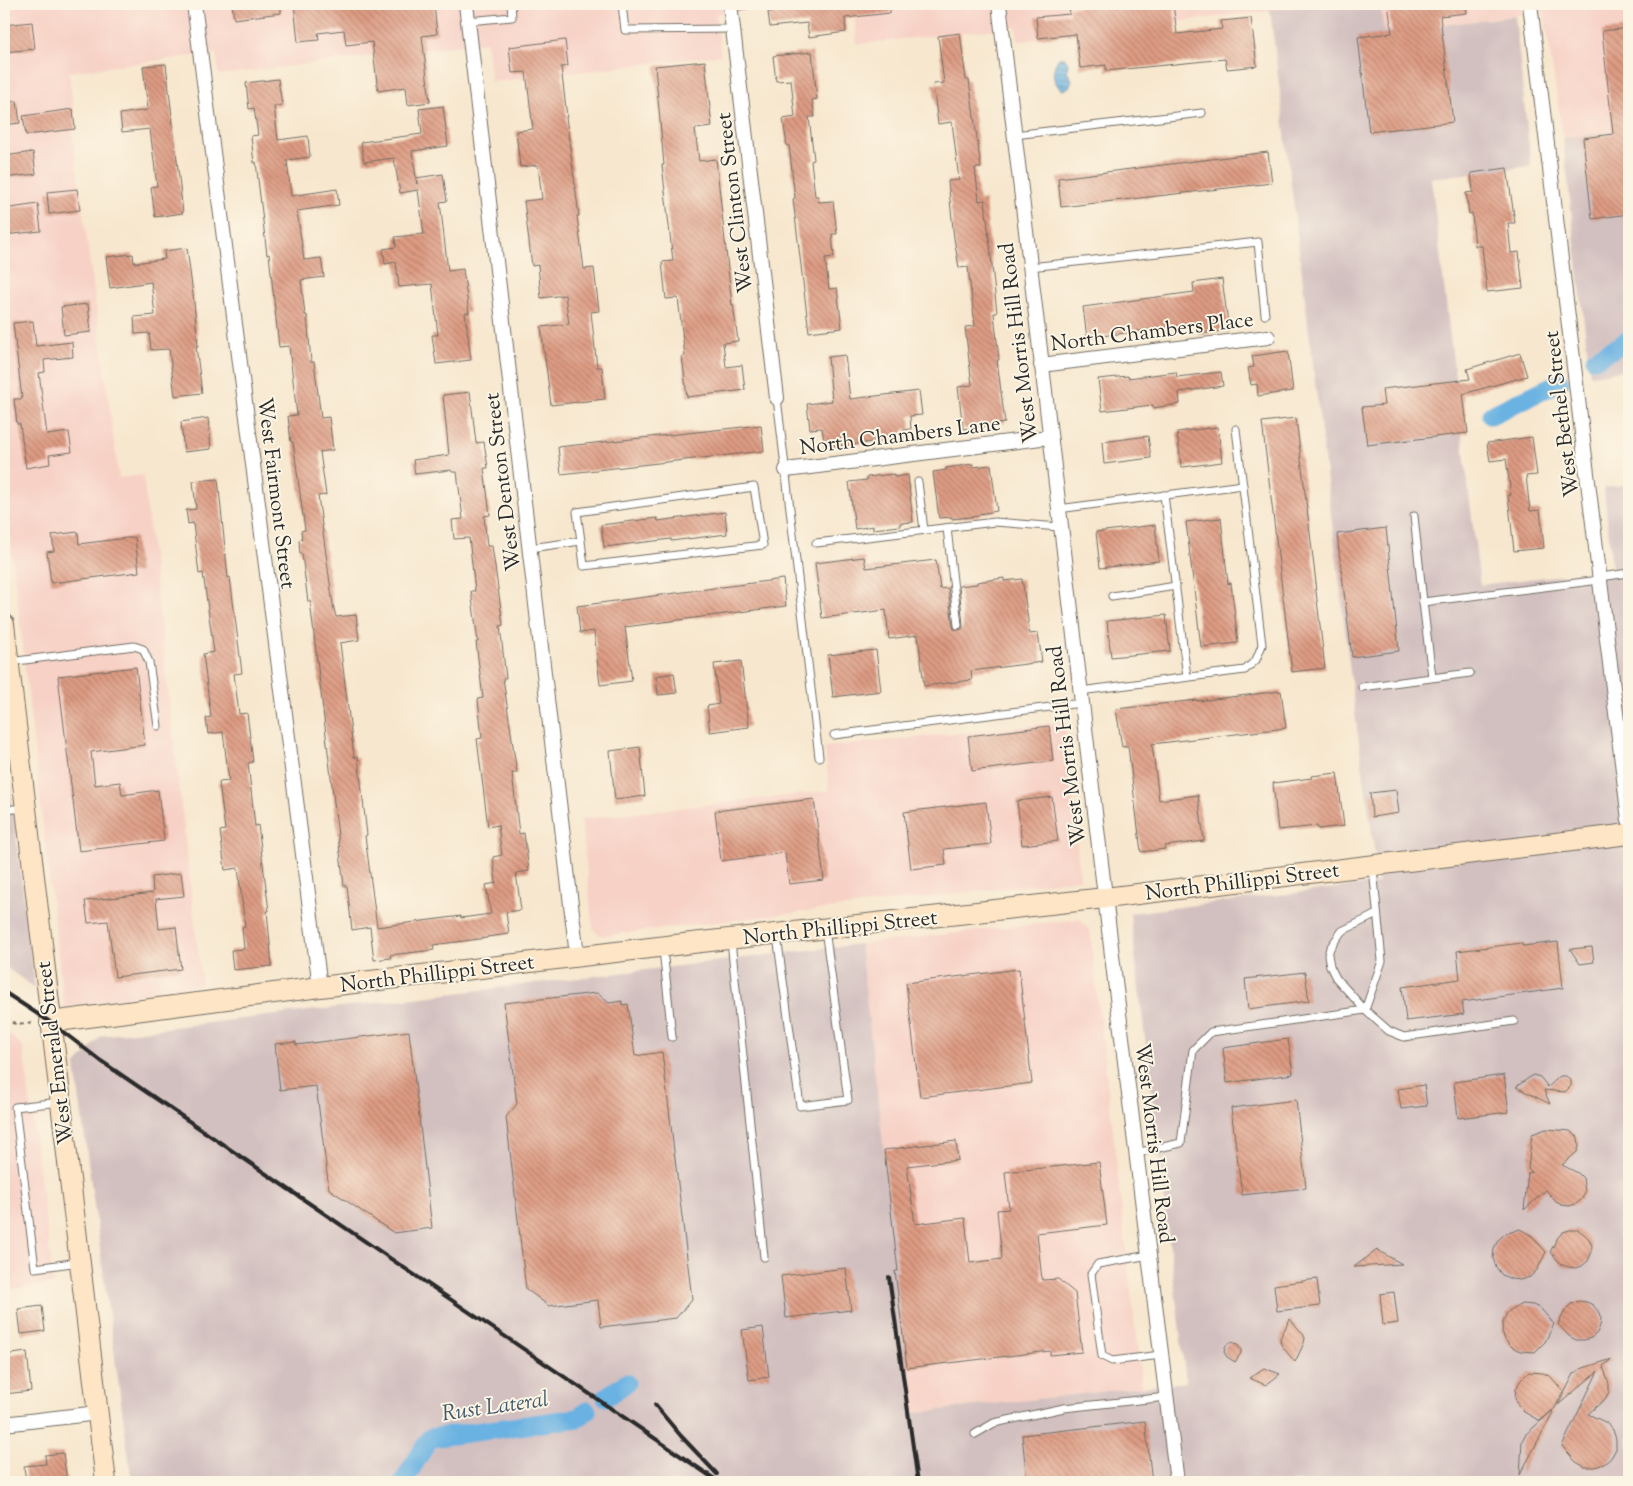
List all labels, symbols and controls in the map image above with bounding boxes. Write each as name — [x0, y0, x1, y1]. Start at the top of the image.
street label: West Clinton Street — [710, 111, 762, 295]
street label: West Morris Hill Road — [993, 241, 1047, 445]
street label: North Chambers Place — [1049, 306, 1255, 360]
street label: West Bethel Street — [1538, 329, 1588, 499]
street label: West Denton Street — [478, 391, 530, 573]
street label: West Fairmont Street — [248, 396, 302, 591]
street label: North Chambers Lane — [798, 410, 1002, 464]
street label: West Morris Hill Road — [1041, 644, 1095, 848]
street label: North Phillippi Street — [1144, 856, 1341, 910]
street label: North Phillippi Street — [742, 904, 939, 954]
street label: North Phillippi Street — [339, 948, 536, 1002]
street label: West Emerald Street — [30, 959, 82, 1146]
street label: West Morris Hill Road — [1126, 1041, 1180, 1245]
water label: Rust Lateral — [440, 1385, 551, 1431]

